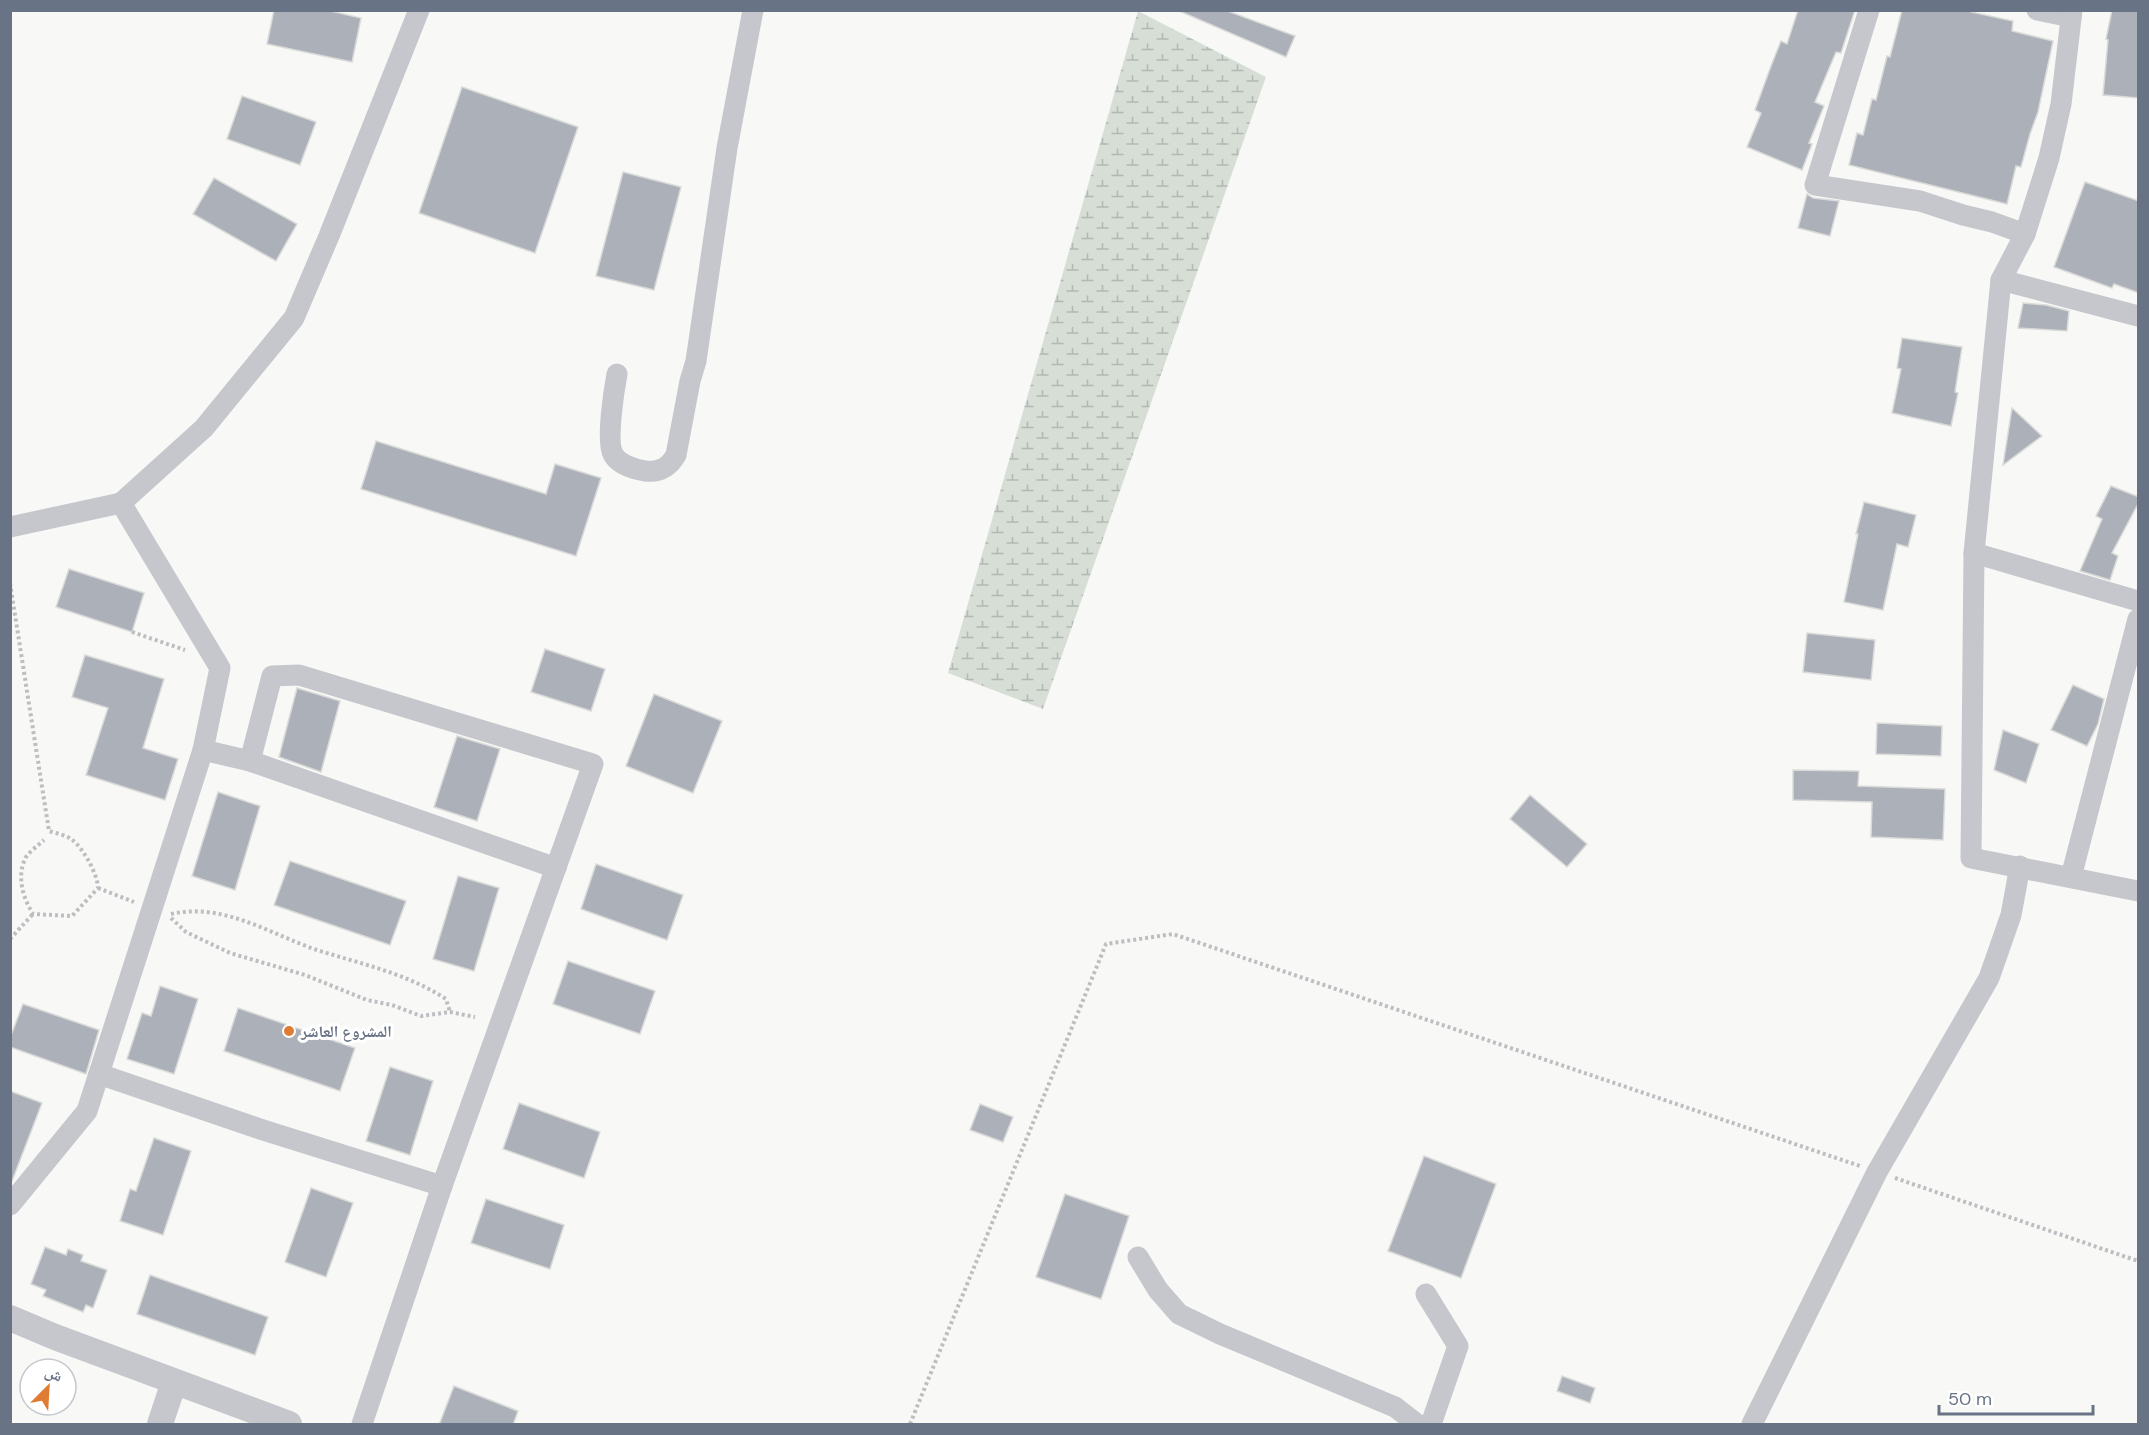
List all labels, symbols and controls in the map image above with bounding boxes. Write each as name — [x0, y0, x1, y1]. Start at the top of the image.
place label: المشروع العاشر — [300, 1021, 392, 1042]
marker: المشروع العاشر — [282, 1024, 296, 1038]
north arrow — [18, 1357, 78, 1417]
text: ش — [42, 1361, 66, 1387]
scale bar — [1939, 1378, 2094, 1416]
text: 50 m — [1948, 1387, 1992, 1411]

